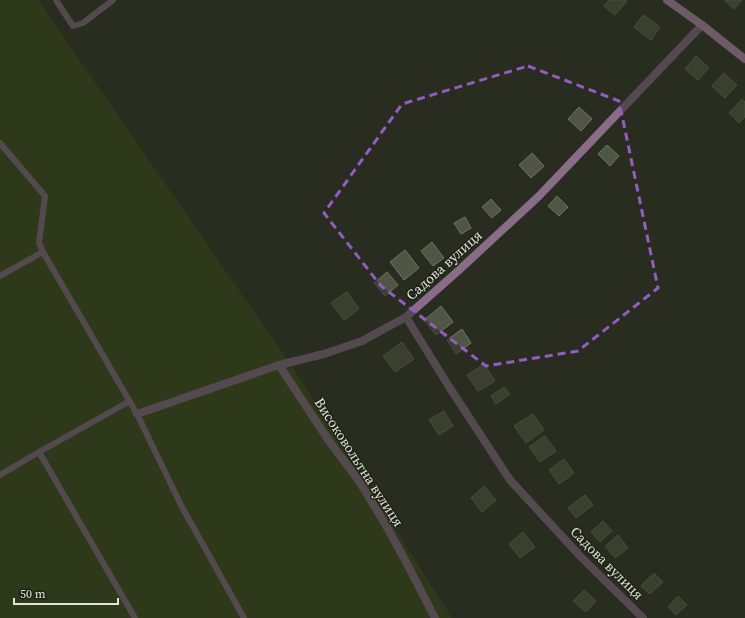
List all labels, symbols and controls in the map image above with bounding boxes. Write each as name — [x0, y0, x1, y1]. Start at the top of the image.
street label: Садова вулиця — [402, 225, 486, 305]
street label: Високовольтна вулиця — [310, 394, 408, 530]
street label: Садова вулиця — [566, 522, 648, 604]
scale bar — [14, 580, 118, 606]
text: 50 m — [20, 586, 46, 602]

